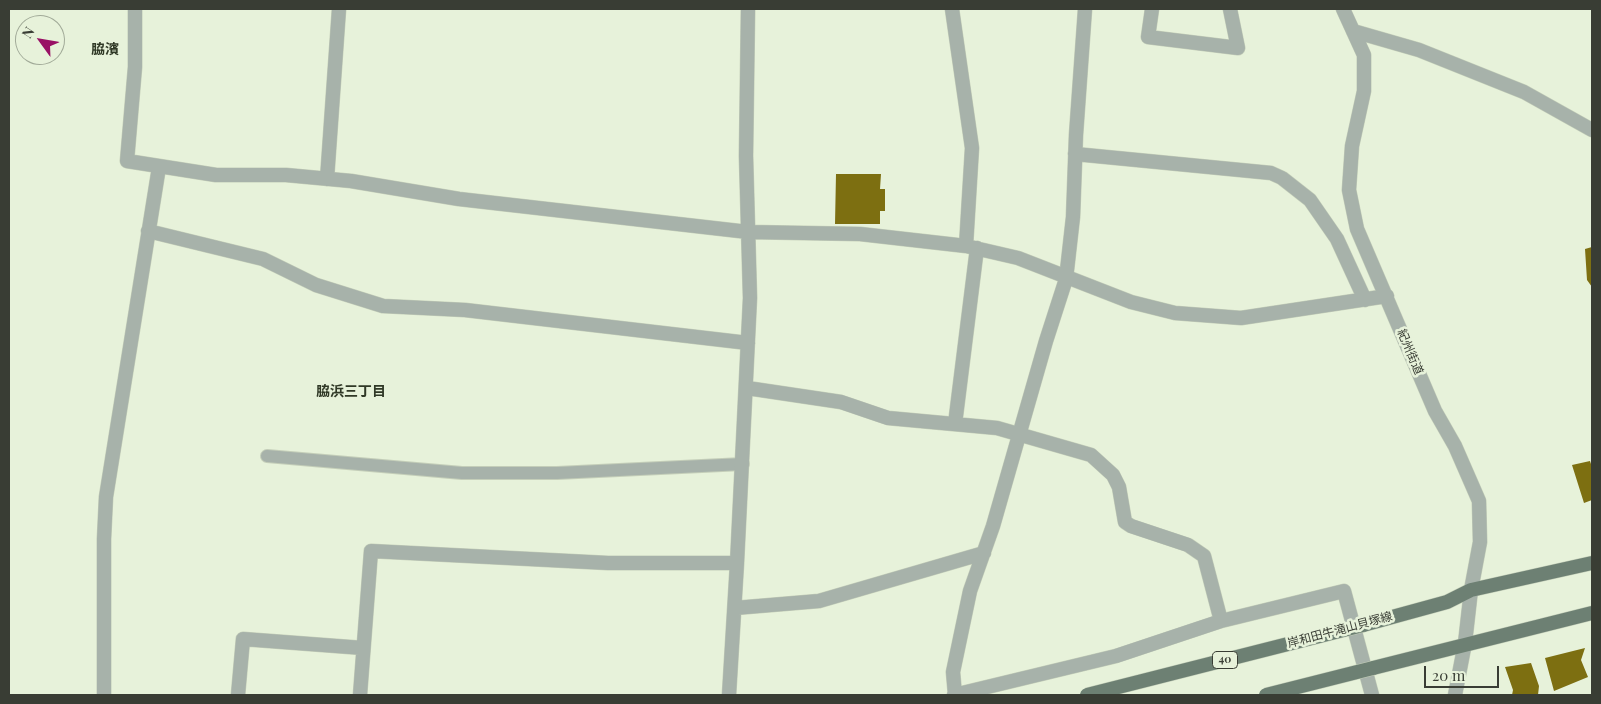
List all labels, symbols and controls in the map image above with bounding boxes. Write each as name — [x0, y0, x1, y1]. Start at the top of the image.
north arrow — [15, 15, 65, 65]
text: N — [17, 23, 38, 42]
district label: 脇濱 — [91, 42, 119, 58]
street label: 紀州街道 — [1394, 327, 1426, 377]
district label: 脇浜三丁目 — [316, 384, 386, 400]
street label: 岸和田牛滝山貝塚線 — [1286, 609, 1394, 651]
road number: 40 — [1212, 652, 1238, 668]
scale bar — [1426, 656, 1501, 688]
text: 20 m — [1432, 665, 1465, 685]

